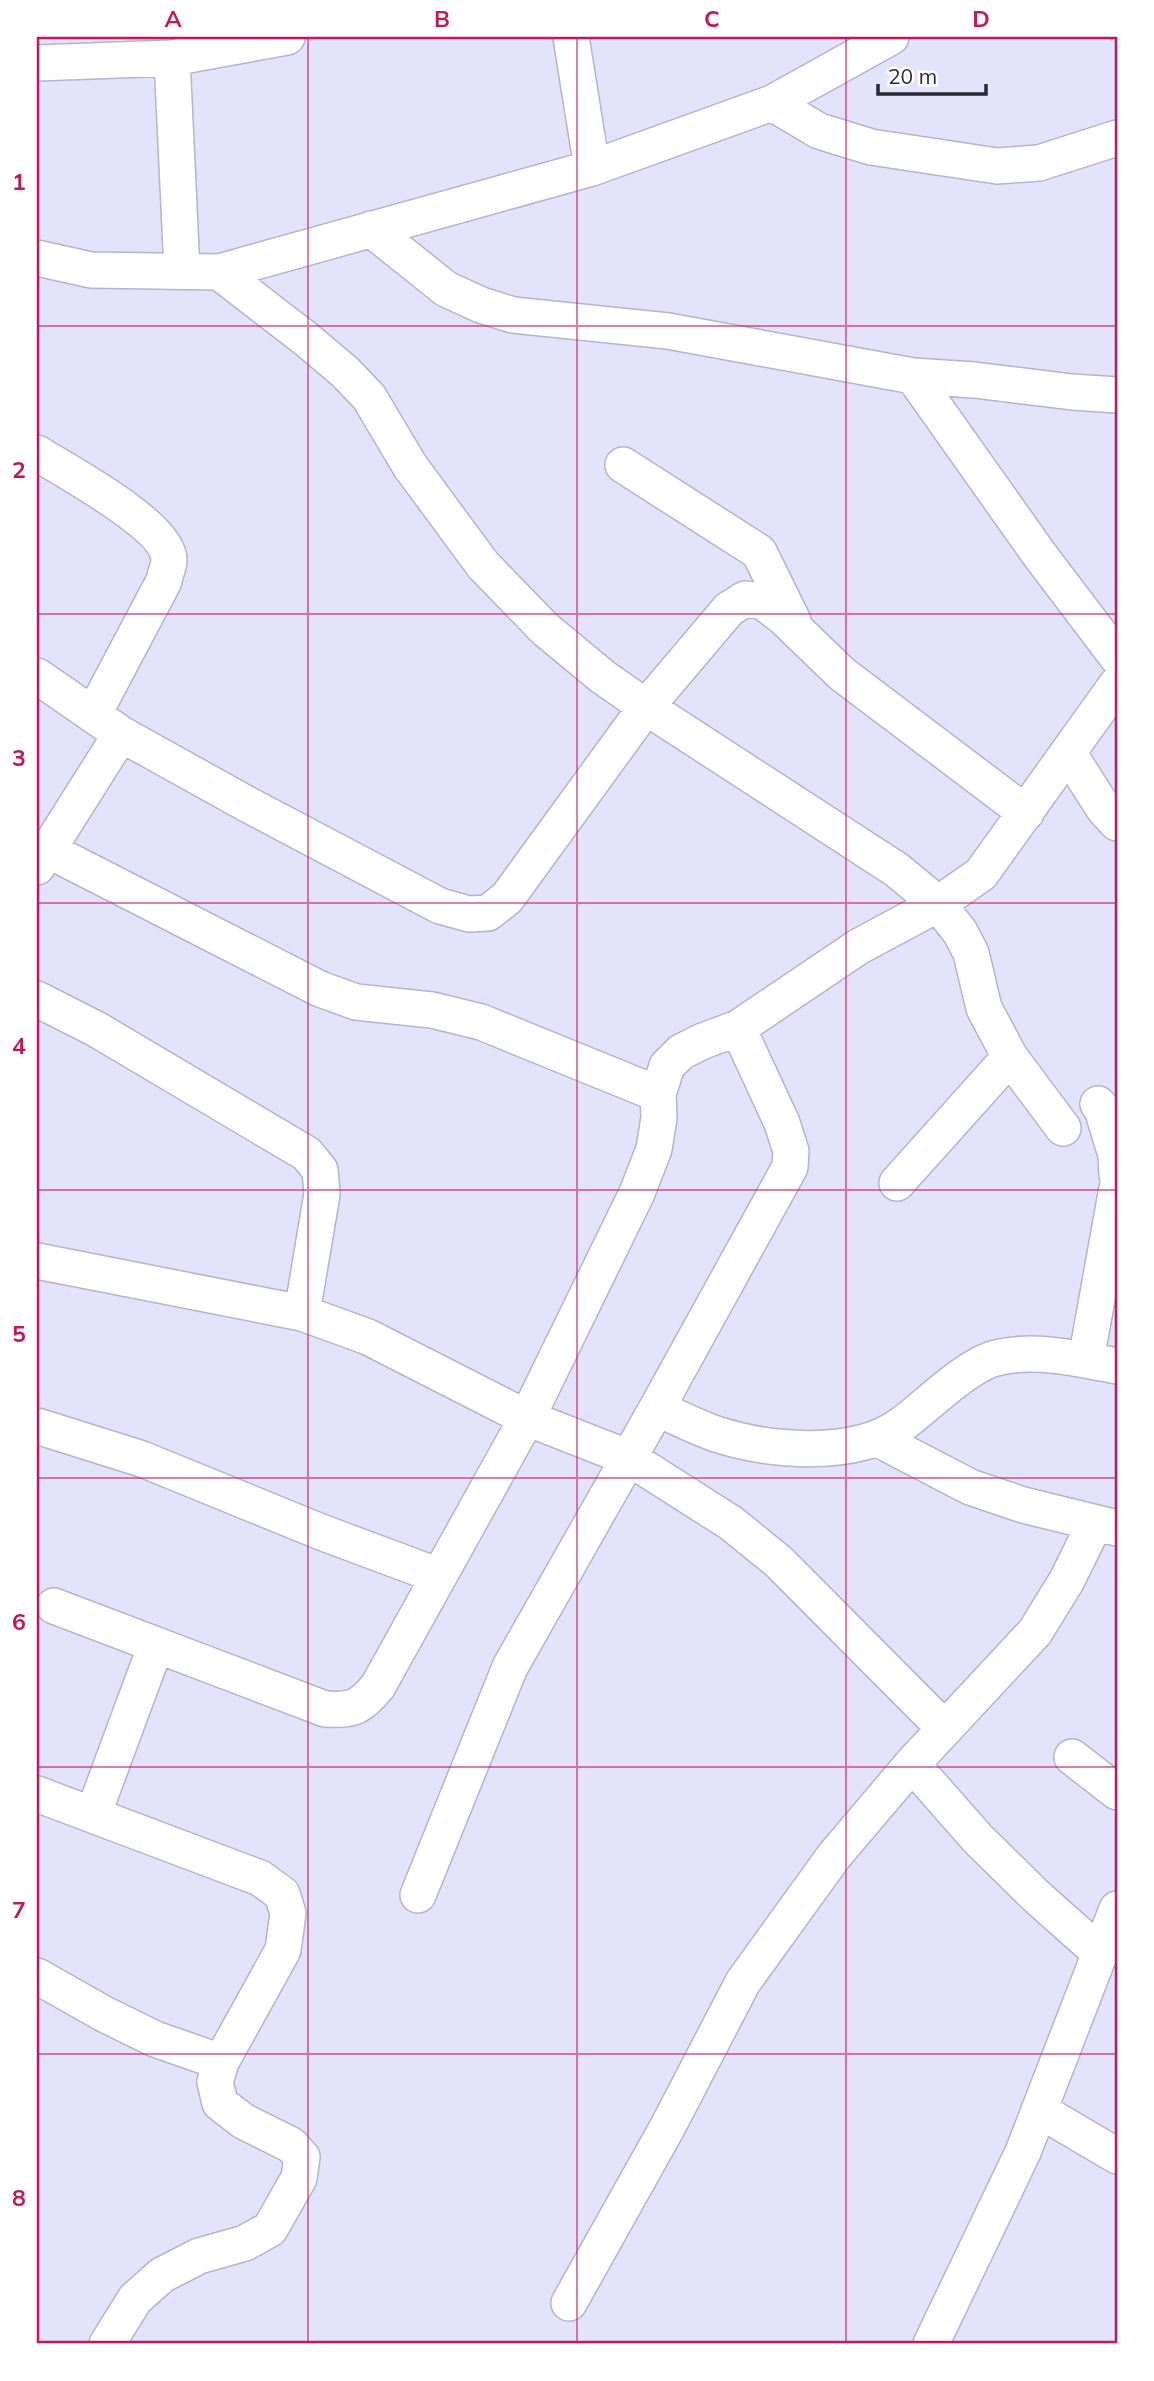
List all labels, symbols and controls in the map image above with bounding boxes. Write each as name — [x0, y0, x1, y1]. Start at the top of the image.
text: A — [164, 4, 182, 33]
text: B — [434, 4, 450, 33]
text: C — [704, 4, 720, 33]
text: D — [972, 4, 990, 33]
scale bar — [878, 52, 986, 96]
text: 20 m — [888, 63, 937, 89]
text: 1 — [12, 167, 26, 196]
text: 2 — [12, 455, 26, 484]
text: 3 — [12, 743, 26, 772]
text: 4 — [12, 1031, 26, 1060]
text: 5 — [12, 1319, 26, 1348]
text: 6 — [12, 1607, 26, 1636]
text: 7 — [12, 1895, 26, 1924]
text: 8 — [12, 2183, 26, 2212]

